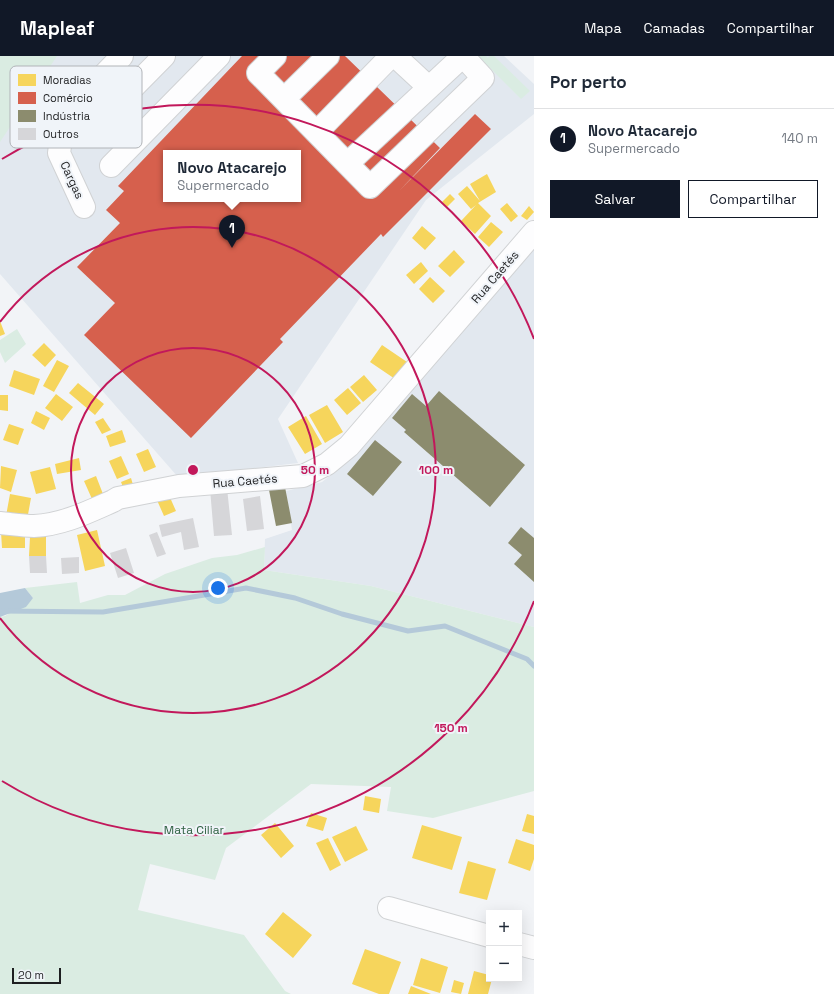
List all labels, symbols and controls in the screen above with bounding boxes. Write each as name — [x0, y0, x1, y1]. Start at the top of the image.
text: Mapleaf — [20, 16, 94, 41]
text: Mapa — [584, 19, 621, 37]
text: Camadas — [643, 19, 705, 37]
text: Compartilhar — [727, 19, 814, 37]
legend — [10, 66, 142, 148]
text: Por perto — [550, 71, 627, 93]
text: Moradias — [43, 73, 92, 87]
text: Comércio — [43, 91, 93, 105]
text: Indústria — [43, 109, 91, 123]
text: Novo Atacarejo — [588, 121, 697, 140]
text: Outros — [43, 127, 79, 141]
text: 1 — [560, 130, 566, 147]
text: 140 m — [782, 130, 818, 147]
text: Supermercado — [588, 140, 680, 157]
popup — [163, 150, 301, 202]
text: Novo Atacarejo — [177, 158, 287, 177]
street label: Cargas — [56, 159, 88, 201]
text: Supermercado — [177, 177, 269, 194]
button: Salvar — [550, 180, 680, 218]
button: Compartilhar — [688, 180, 818, 218]
pin: 1 — [219, 215, 245, 248]
street label: Rua Caetés — [468, 247, 522, 307]
text: 50 m — [301, 462, 329, 478]
text: 100 m — [419, 462, 453, 478]
centre of rings — [186, 463, 200, 477]
street label: Rua Caetés — [212, 470, 278, 492]
your location — [208, 578, 228, 598]
text: 150 m — [434, 720, 468, 736]
park label: Mata Ciliar — [164, 822, 225, 838]
map controls — [486, 910, 522, 982]
button: + — [486, 910, 522, 946]
button: − — [486, 946, 522, 982]
scale bar — [12, 966, 61, 985]
text: 20 m — [18, 968, 44, 982]

